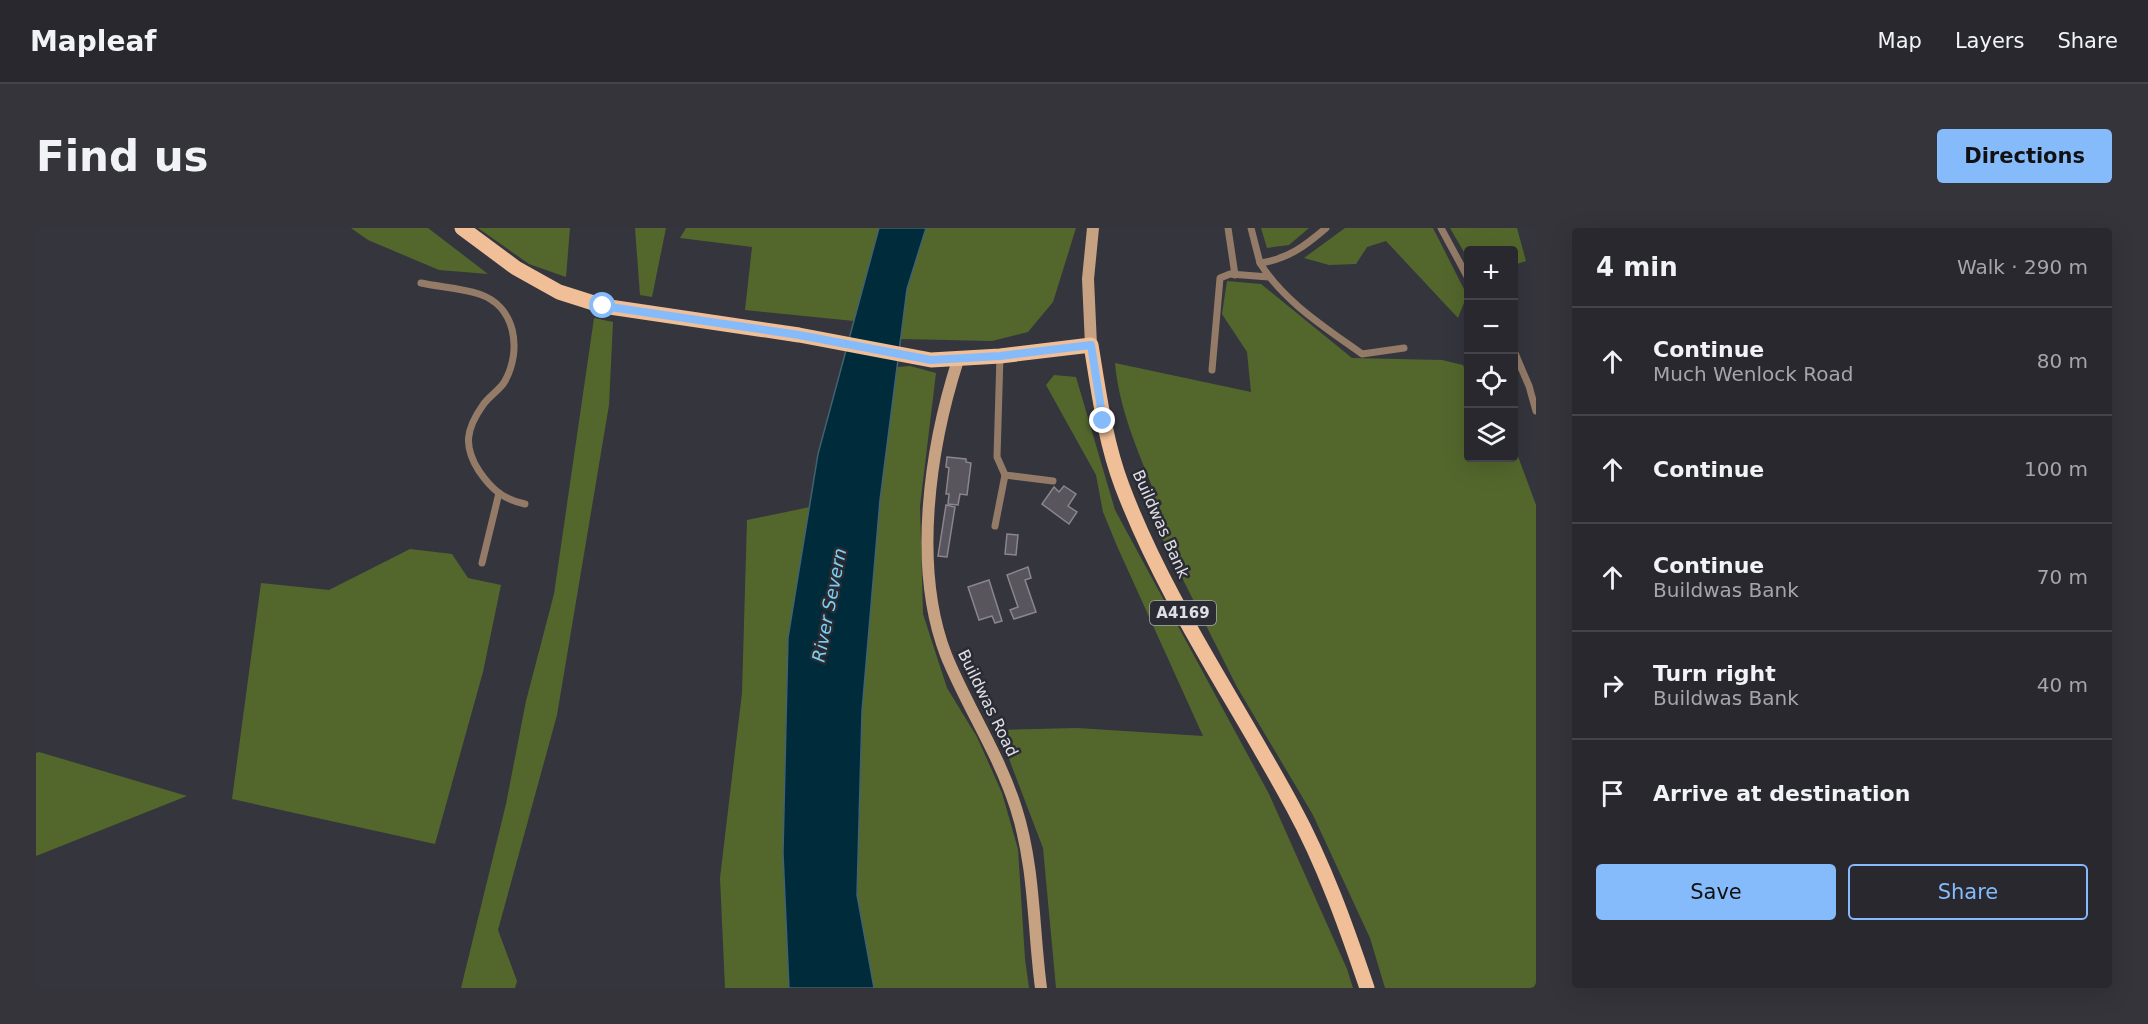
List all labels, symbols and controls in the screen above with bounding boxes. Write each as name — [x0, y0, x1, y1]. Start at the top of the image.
text: Mapleaf — [30, 25, 156, 58]
text: Map — [1878, 29, 1922, 53]
text: Layers — [1955, 29, 2024, 53]
text: Share — [2057, 29, 2118, 53]
button: Directions — [1937, 129, 2112, 183]
text: Find us — [36, 132, 209, 181]
map controls — [1464, 246, 1518, 462]
button: + — [1464, 246, 1518, 300]
text: 4 min — [1596, 252, 1678, 282]
text: Walk · 290 m — [1957, 255, 2088, 279]
route start — [589, 292, 615, 318]
button: − — [1464, 300, 1518, 354]
text: Continue — [1653, 337, 1764, 362]
icon: ahead — [1596, 345, 1629, 378]
text: 80 m — [2037, 349, 2088, 373]
button: locate — [1464, 354, 1518, 408]
text: Much Wenlock Road — [1653, 362, 1853, 386]
route end — [1089, 407, 1115, 433]
button: layers — [1464, 408, 1518, 462]
icon: ahead — [1596, 453, 1629, 486]
text: Continue — [1653, 457, 1764, 482]
text: 100 m — [2024, 457, 2088, 481]
street label: Buildwas Bank — [1129, 467, 1194, 582]
water label: River Severn — [808, 546, 850, 664]
text: Continue — [1653, 553, 1764, 578]
icon: ahead — [1596, 561, 1629, 594]
text: 70 m — [2037, 565, 2088, 589]
text: Buildwas Bank — [1653, 578, 1799, 602]
road number: A4169 — [1150, 601, 1216, 625]
street label: Buildwas Road — [954, 646, 1022, 760]
text: Turn right — [1653, 661, 1776, 686]
icon: right — [1596, 669, 1629, 702]
text: 40 m — [2037, 673, 2088, 697]
text: Buildwas Bank — [1653, 686, 1799, 710]
icon: arrive — [1596, 777, 1629, 810]
text: Arrive at destination — [1653, 781, 1910, 806]
button: Save — [1596, 864, 1836, 920]
button: Share — [1848, 864, 2088, 920]

